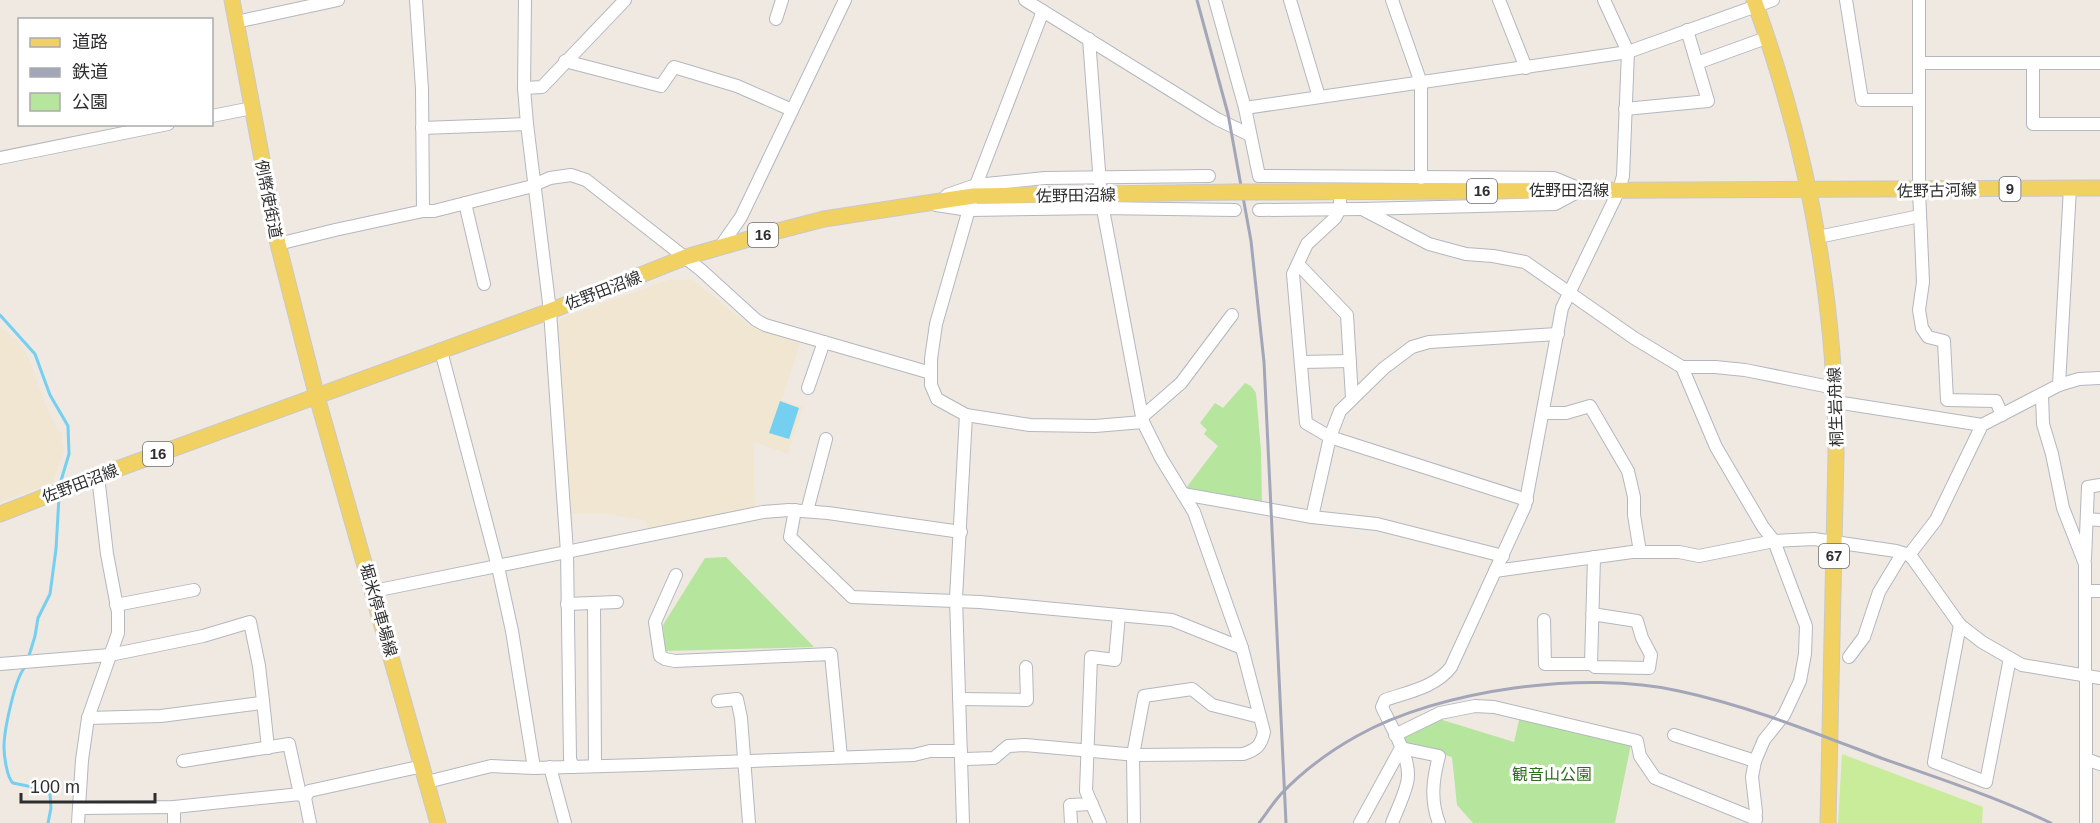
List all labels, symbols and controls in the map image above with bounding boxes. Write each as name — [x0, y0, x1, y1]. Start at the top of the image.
legend — [18, 18, 213, 126]
text: 道路 — [72, 32, 108, 52]
text: 鉄道 — [72, 62, 108, 82]
text: 公園 — [72, 92, 108, 112]
street label: 例幣使街道 — [253, 158, 284, 240]
road number: 9 — [2000, 177, 2020, 201]
road number: 16 — [1467, 179, 1497, 203]
street label: 佐野古河線 — [1897, 181, 1977, 200]
street label: 佐野田沼線 — [1529, 182, 1609, 199]
street label: 佐野田沼線 — [1036, 186, 1116, 205]
road number: 16 — [748, 223, 778, 247]
street label: 佐野田沼線 — [563, 268, 644, 313]
street label: 桐生岩舟線 — [1826, 367, 1845, 447]
road number: 16 — [143, 442, 173, 466]
street label: 佐野田沼線 — [40, 461, 121, 506]
road number: 67 — [1819, 544, 1849, 568]
street label: 堀米停車場線 — [357, 562, 400, 659]
scale bar — [21, 766, 154, 804]
park label: 観音山公園 — [1512, 766, 1592, 783]
text: 100 m — [30, 777, 80, 797]

